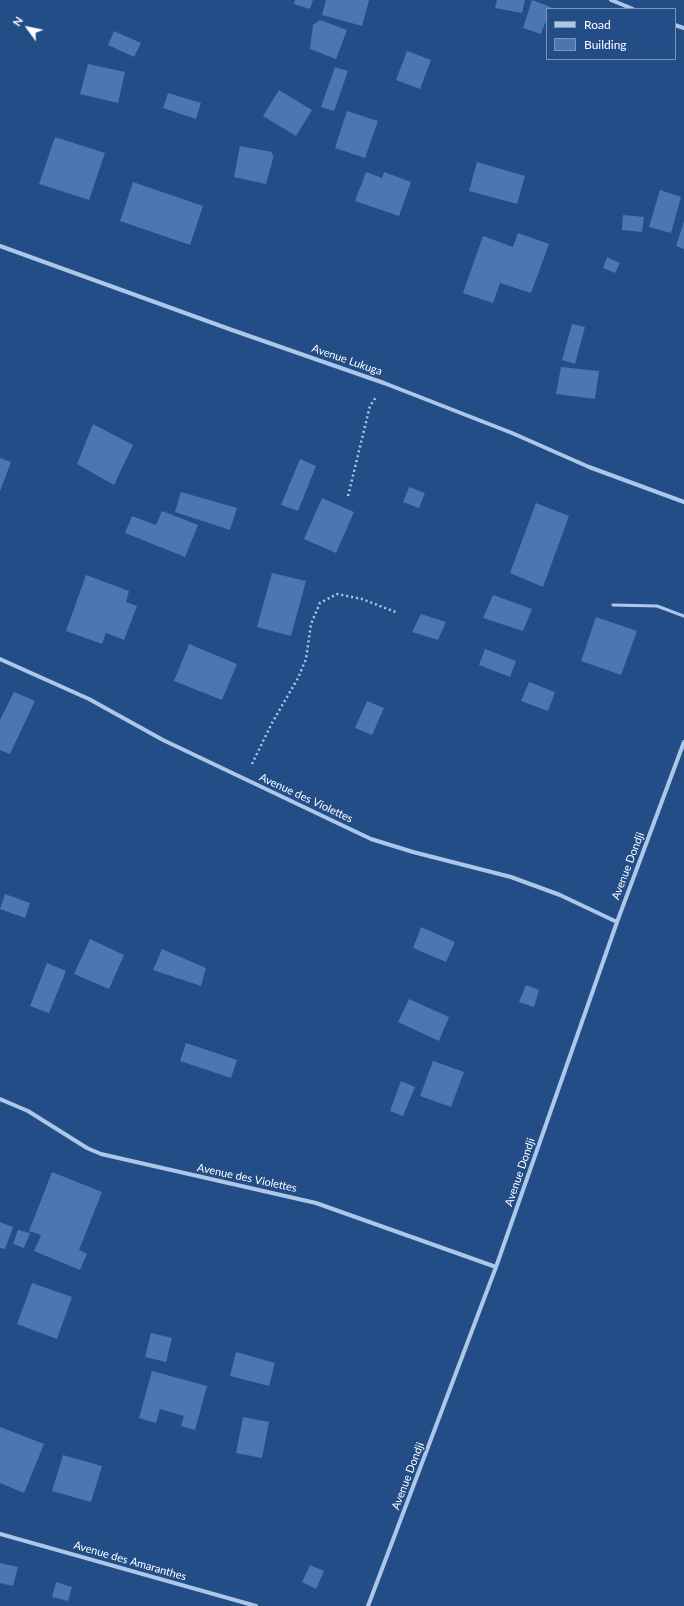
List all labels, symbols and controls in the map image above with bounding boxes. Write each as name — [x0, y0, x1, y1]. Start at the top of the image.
north arrow — [8, 8, 48, 48]
legend — [546, 8, 676, 60]
text: N — [10, 14, 25, 28]
text: Road — [584, 17, 611, 32]
text: Building — [584, 37, 627, 52]
street label: Avenue Lukuga — [310, 342, 384, 378]
street label: Avenue des Violettes — [257, 771, 355, 825]
street label: Avenue Dondji — [609, 830, 647, 902]
street label: Avenue Dondji — [502, 1136, 538, 1208]
street label: Avenue des Violettes — [196, 1161, 298, 1195]
street label: Avenue Dondji — [389, 1440, 427, 1512]
street label: Avenue des Amaranthes — [72, 1539, 188, 1583]

